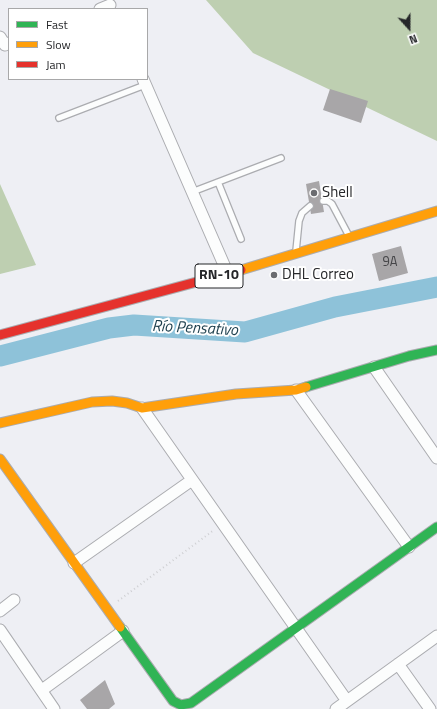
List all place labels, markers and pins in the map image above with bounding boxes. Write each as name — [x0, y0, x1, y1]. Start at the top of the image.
place label: Shell — [322, 184, 353, 202]
marker: Shell — [309, 188, 319, 198]
place label: DHL Correo — [282, 266, 354, 284]
marker: DHL Correo — [269, 270, 279, 280]

